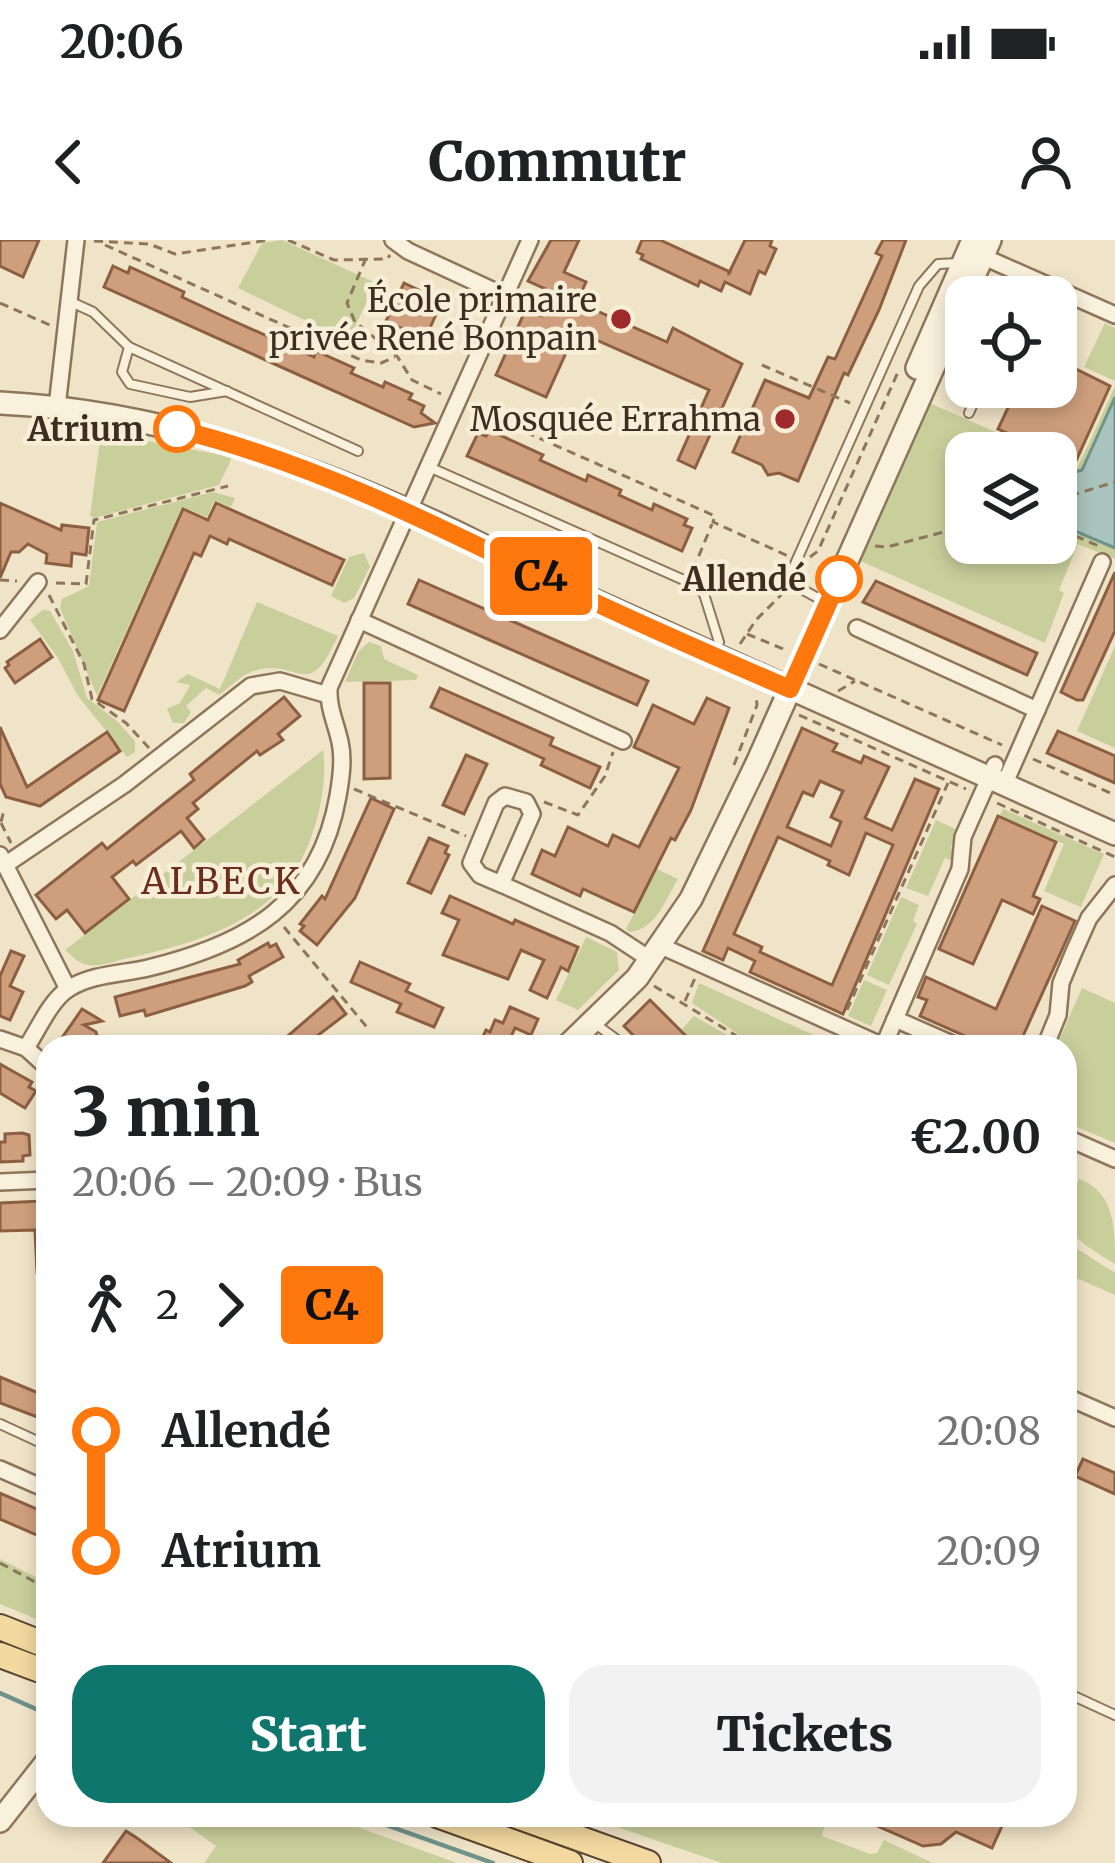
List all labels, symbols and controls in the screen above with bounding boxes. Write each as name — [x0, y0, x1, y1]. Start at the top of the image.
text: 20:06 — [60, 14, 184, 70]
text: Commutr — [429, 128, 686, 196]
icon: back — [36, 129, 102, 195]
icon: person — [1013, 129, 1079, 195]
map controls — [945, 276, 1077, 564]
button: locate — [945, 276, 1077, 408]
place label: École primaire privée René Bonpain — [269, 278, 597, 359]
marker: École primaire privée René Bonpain — [608, 306, 634, 332]
place label: Mosquée Errahma — [470, 399, 761, 440]
marker: Mosquée Errahma — [772, 406, 798, 432]
marker: Atrium — [155, 407, 199, 451]
place label: Atrium — [26, 409, 144, 450]
button: layers — [945, 432, 1077, 564]
line badge: C4 — [487, 537, 595, 615]
text: C4 — [514, 550, 568, 602]
marker: Allendé — [817, 557, 861, 601]
place label: Allendé — [681, 559, 806, 600]
district label: ALBECK — [140, 859, 303, 904]
text: 3 min — [72, 1071, 260, 1154]
text: €2.00 — [909, 1109, 1041, 1165]
text: 20:06 – 20:09 · Bus — [72, 1158, 423, 1207]
icon: walk — [72, 1272, 138, 1338]
icon: forward — [197, 1272, 263, 1338]
text: C4 — [305, 1279, 359, 1331]
text: 2 — [156, 1281, 179, 1330]
text: Allendé — [162, 1403, 331, 1459]
text: 20:08 — [937, 1407, 1041, 1456]
text: Atrium — [162, 1523, 321, 1579]
text: 20:09 — [937, 1527, 1041, 1576]
button: Start — [72, 1665, 545, 1803]
button: Tickets — [569, 1665, 1041, 1803]

